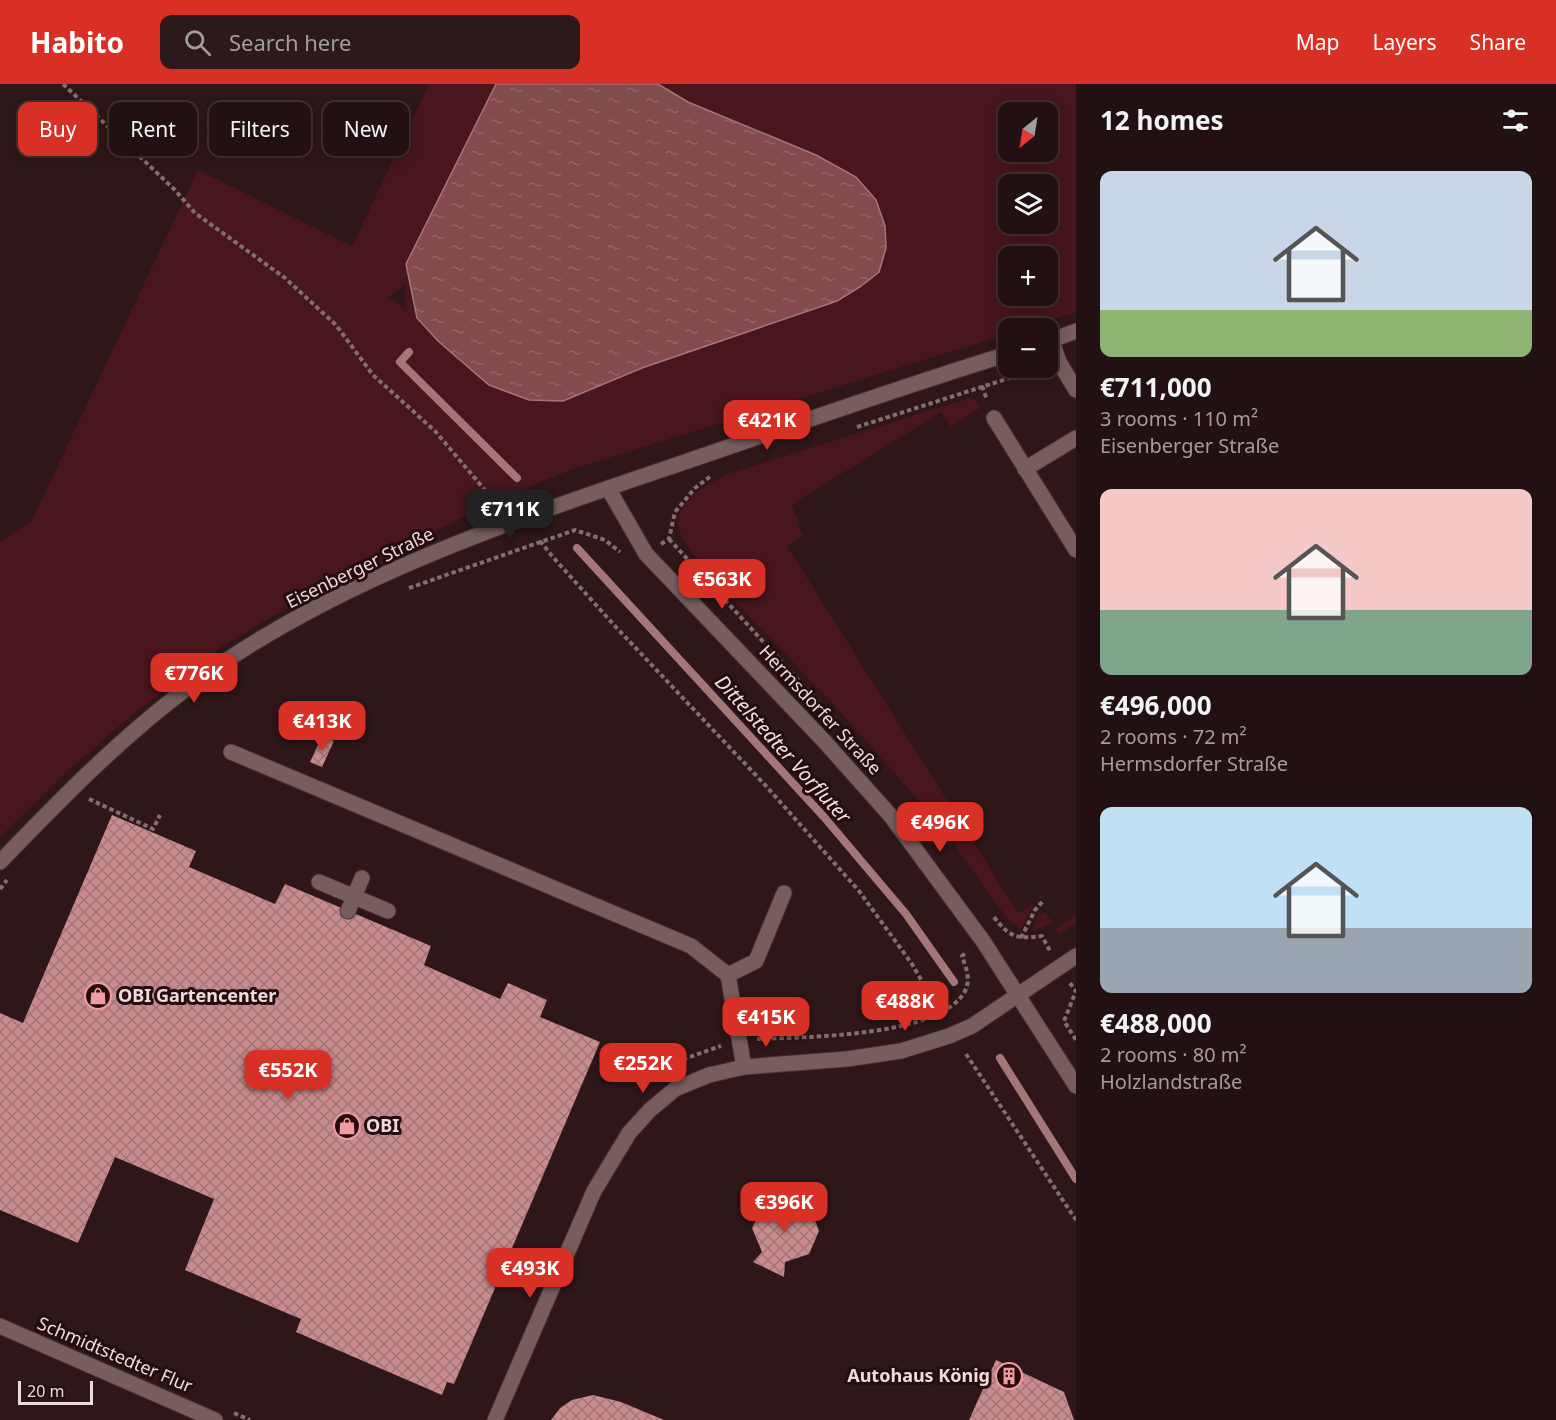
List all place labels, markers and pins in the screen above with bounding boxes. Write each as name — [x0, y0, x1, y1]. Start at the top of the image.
pin: €421K — [725, 400, 809, 451]
pin: €711K — [468, 489, 552, 540]
pin: €563K — [680, 559, 764, 610]
pin: €776K — [152, 653, 236, 704]
pin: €413K — [280, 701, 364, 752]
pin: €496K — [898, 802, 982, 853]
shop icon: OBI Gartencenter — [83, 981, 113, 1011]
pin: €488K — [863, 981, 947, 1032]
place label: OBI Gartencenter — [118, 983, 276, 1007]
pin: €415K — [724, 997, 808, 1048]
pin: €252K — [601, 1043, 685, 1094]
pin: €552K — [246, 1050, 330, 1101]
shop icon: OBI — [332, 1111, 362, 1141]
place label: OBI — [366, 1113, 399, 1137]
pin: €396K — [742, 1182, 826, 1233]
pin: €493K — [488, 1248, 572, 1299]
building icon: Autohaus König — [994, 1361, 1024, 1391]
place label: Autohaus König — [847, 1363, 990, 1387]

